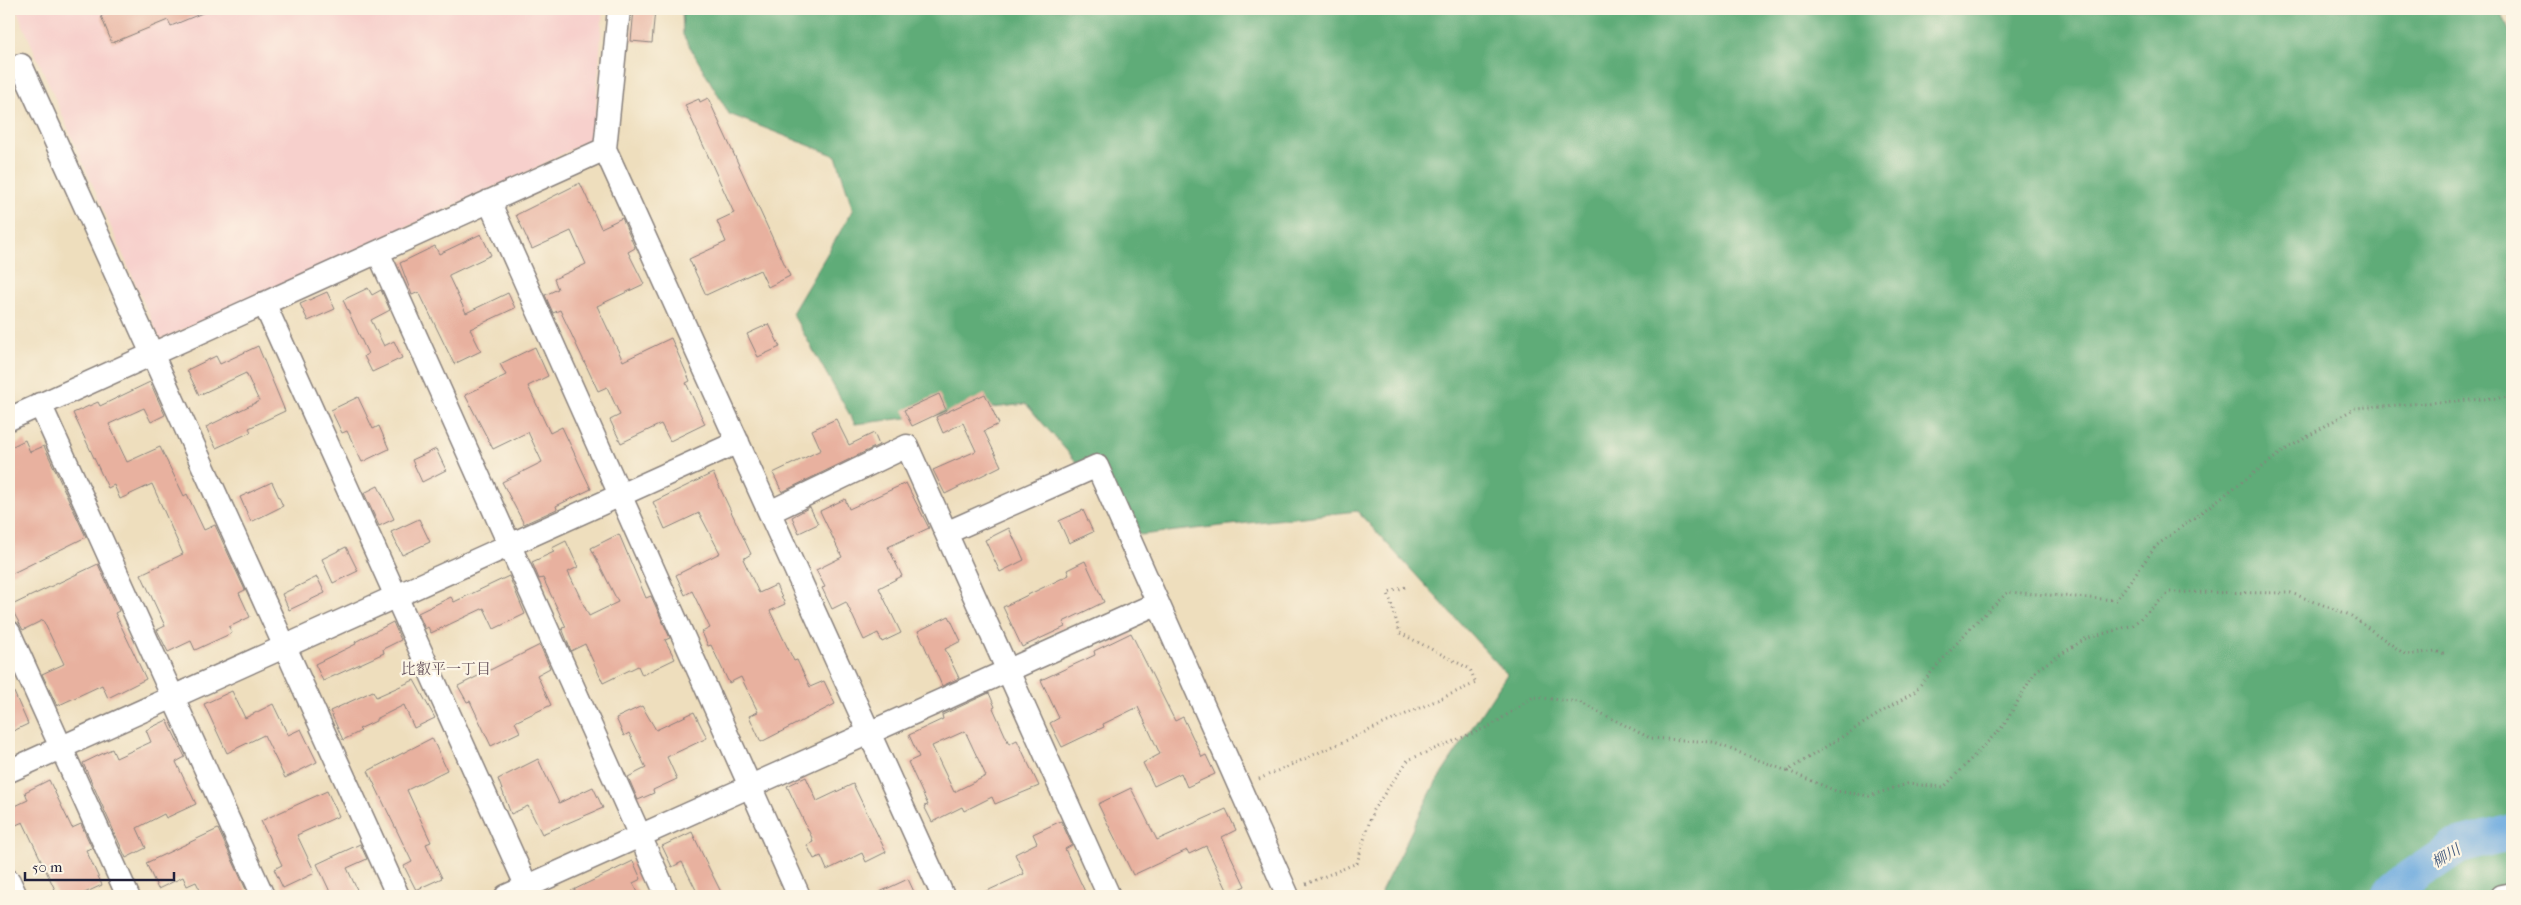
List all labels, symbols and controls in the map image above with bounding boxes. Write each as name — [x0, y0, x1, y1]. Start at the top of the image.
district label: 比叡平一丁目 — [401, 660, 491, 678]
water label: 柳川 — [2429, 840, 2465, 871]
scale bar — [25, 850, 174, 882]
text: 50 m — [32, 858, 63, 876]

